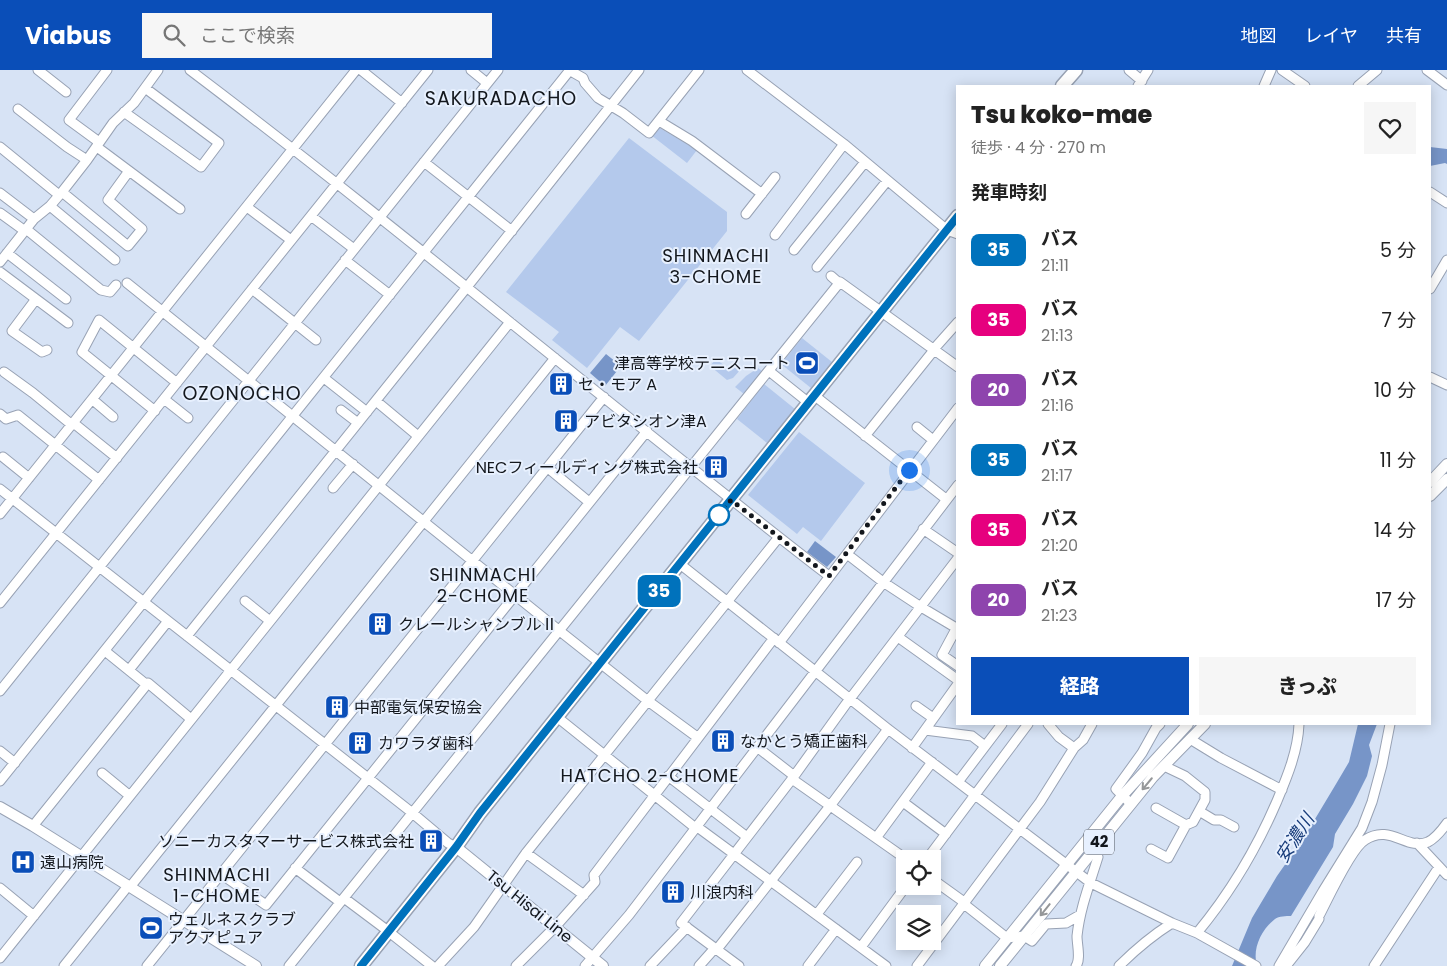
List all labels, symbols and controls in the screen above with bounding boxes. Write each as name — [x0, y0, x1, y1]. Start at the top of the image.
search box — [142, 13, 492, 58]
text: Viabus — [25, 19, 112, 52]
icon: search — [160, 21, 188, 49]
text: ここで検索 — [200, 22, 295, 49]
text: 地図 — [1241, 23, 1277, 48]
text: レイヤ — [1305, 23, 1358, 48]
text: 共有 — [1386, 23, 1422, 48]
district label: SAKURADACHO — [425, 85, 577, 112]
text: Tsu koko-mae — [971, 98, 1152, 131]
button: heart — [1364, 102, 1416, 154]
text: 徒歩 · 4 分 · 270 m — [971, 136, 1106, 159]
text: 発車時刻 — [971, 179, 1047, 206]
text: バス — [1041, 225, 1079, 252]
text: 35 — [987, 237, 1010, 262]
text: 5 分 — [1380, 237, 1416, 264]
district label: SHINMACHI 3-CHOME — [662, 243, 770, 289]
text: 21:11 — [1041, 254, 1069, 277]
text: バス — [1041, 295, 1079, 322]
text: 35 — [987, 307, 1010, 332]
text: 7 分 — [1382, 307, 1416, 334]
text: 21:13 — [1041, 324, 1073, 347]
sports icon: 津高等学校テニスコート — [794, 350, 820, 376]
place label: 津高等学校テニスコート — [614, 352, 790, 375]
text: バス — [1041, 365, 1079, 392]
building icon: セ・モア A — [548, 371, 574, 397]
place label: セ・モア A — [578, 373, 657, 396]
text: 20 — [987, 377, 1010, 402]
text: 10 分 — [1374, 377, 1416, 404]
district label: OZONOCHO — [182, 380, 302, 407]
text: 21:16 — [1041, 394, 1074, 417]
building icon: アビタシオン津A — [553, 408, 579, 434]
place label: アビタシオン津A — [584, 410, 707, 433]
text: バス — [1041, 435, 1079, 462]
text: 35 — [987, 447, 1010, 472]
text: 11 分 — [1380, 447, 1416, 474]
building icon: NECフィールディング株式会社 — [703, 454, 729, 480]
place label: NECフィールディング株式会社 — [476, 456, 698, 479]
your location — [897, 458, 922, 483]
text: 21:17 — [1041, 464, 1073, 487]
unlabelled marker — [708, 504, 730, 526]
text: バス — [1041, 505, 1079, 532]
text: 35 — [987, 517, 1010, 542]
text: 14 分 — [1374, 517, 1416, 544]
text: 21:20 — [1041, 534, 1078, 557]
district label: SHINMACHI 2-CHOME — [429, 562, 537, 608]
line badge: 35 — [636, 575, 682, 607]
text: バス — [1041, 575, 1079, 602]
text: 35 — [648, 578, 670, 603]
text: 20 — [987, 587, 1010, 612]
text: 17 分 — [1375, 587, 1416, 614]
text: 21:23 — [1041, 604, 1077, 627]
building icon: クレールシャンブルⅡ — [367, 611, 393, 637]
place label: クレールシャンブルⅡ — [398, 613, 558, 636]
button: 経路 — [971, 657, 1189, 715]
button: きっぷ — [1199, 657, 1416, 715]
building icon: 中部電気保安協会 — [324, 694, 350, 720]
place label: 中部電気保安協会 — [354, 696, 482, 719]
building icon: なかとう矯正歯科 — [710, 728, 736, 754]
building icon: カワラダ歯科 — [347, 730, 373, 756]
place label: なかとう矯正歯科 — [740, 730, 868, 753]
place label: カワラダ歯科 — [378, 732, 474, 755]
district label: HATCHO 2-CHOME — [560, 763, 740, 788]
one-way arrow — [1142, 777, 1153, 790]
water label: 安濃川 — [1269, 807, 1321, 867]
building icon: ソニーカスタマーサービス株式会社 — [418, 828, 444, 854]
place label: ソニーカスタマーサービス株式会社 — [158, 830, 414, 853]
road number: 42 — [1084, 830, 1114, 854]
hospital icon: 遠山病院 — [10, 849, 36, 875]
map controls — [896, 850, 941, 950]
button: locate — [896, 850, 941, 895]
place label: 遠山病院 — [40, 851, 104, 874]
district label: SHINMACHI 1-CHOME — [163, 862, 271, 908]
street label: Tsu Hisai Line — [482, 864, 578, 948]
building icon: 川浪内科 — [660, 879, 686, 905]
place label: 川浪内科 — [690, 881, 754, 904]
one-way arrow — [1039, 903, 1050, 916]
button: layers — [896, 905, 941, 950]
place label: ウェルネスクラブ アクアピュア — [168, 908, 296, 949]
sports icon: ウェルネスクラブ アクアピュア — [138, 915, 164, 941]

